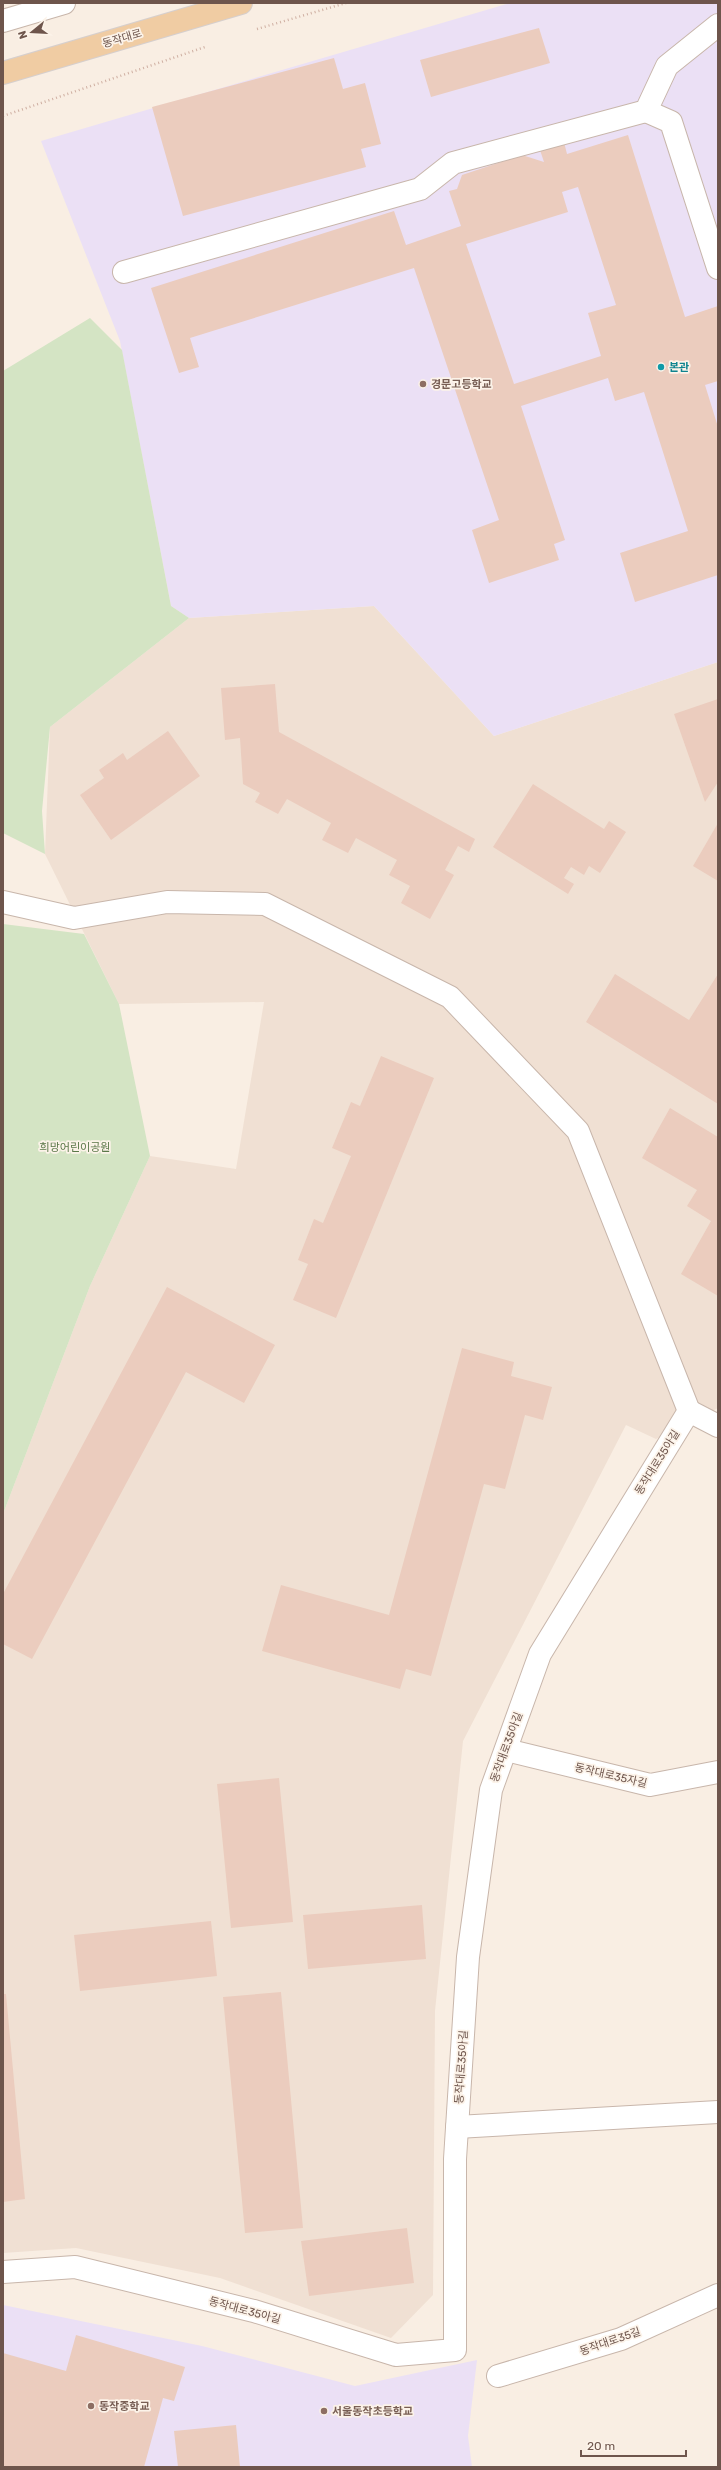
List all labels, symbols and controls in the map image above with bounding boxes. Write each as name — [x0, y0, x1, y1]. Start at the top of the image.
north arrow — [12, 12, 52, 52]
street label: 동작대로 — [101, 27, 143, 50]
text: N — [16, 29, 30, 41]
place label: 본관 — [669, 361, 689, 374]
marker: 본관 — [656, 362, 666, 372]
place label: 경문고등학교 — [431, 378, 492, 391]
marker: 경문고등학교 — [418, 379, 428, 389]
park label: 희망어린이공원 — [40, 1141, 110, 1154]
street label: 동작대로35아길 — [632, 1427, 683, 1497]
street label: 동작대로35아길 — [488, 1710, 525, 1784]
street label: 동작대로35자길 — [573, 1761, 648, 1790]
street label: 동작대로35아길 — [452, 2030, 471, 2104]
street label: 동작대로35아길 — [208, 2295, 282, 2326]
street label: 동작대로35길 — [578, 2325, 642, 2358]
place label: 동작중학교 — [99, 2400, 150, 2413]
marker: 동작중학교 — [86, 2401, 96, 2411]
place label: 서울동작초등학교 — [332, 2405, 413, 2418]
marker: 서울동작초등학교 — [319, 2406, 329, 2416]
scale bar — [581, 2432, 686, 2458]
text: 20 m — [587, 2439, 615, 2453]

